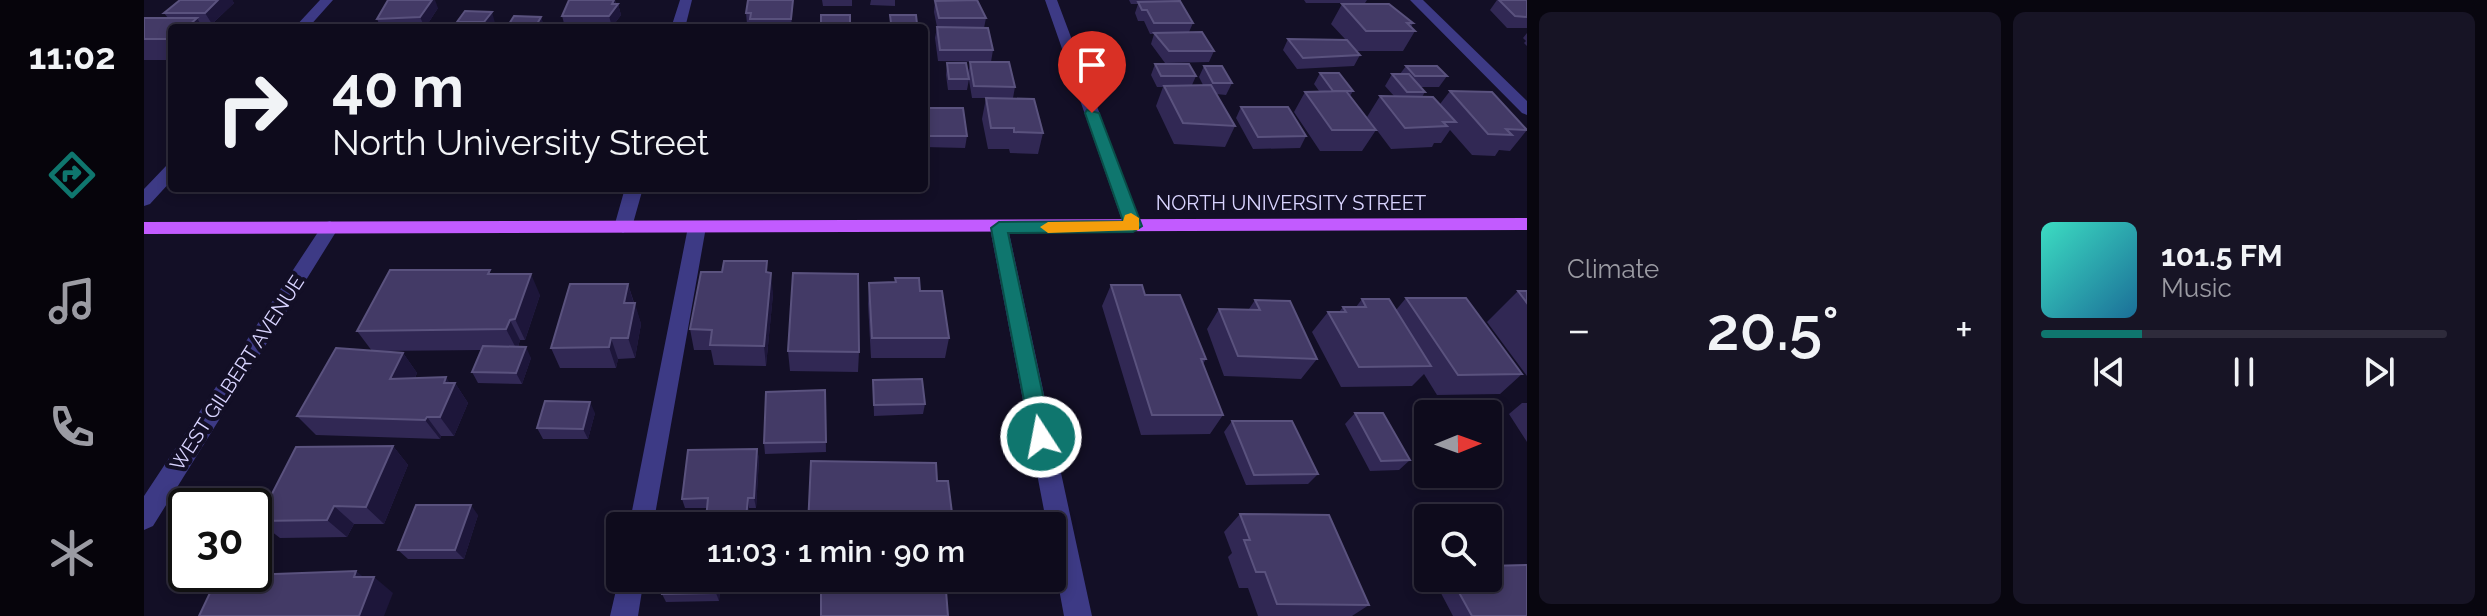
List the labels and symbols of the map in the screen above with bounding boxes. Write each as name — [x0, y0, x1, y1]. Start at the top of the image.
pin — [1058, 31, 1126, 113]
street label: NORTH UNIVERSITY STREET — [1156, 191, 1426, 215]
street label: WEST GILBERT AVENUE — [165, 271, 309, 475]
position arrow — [999, 395, 1083, 479]
north arrow — [1414, 400, 1502, 488]
speed limit sign: 30 — [168, 488, 272, 592]

